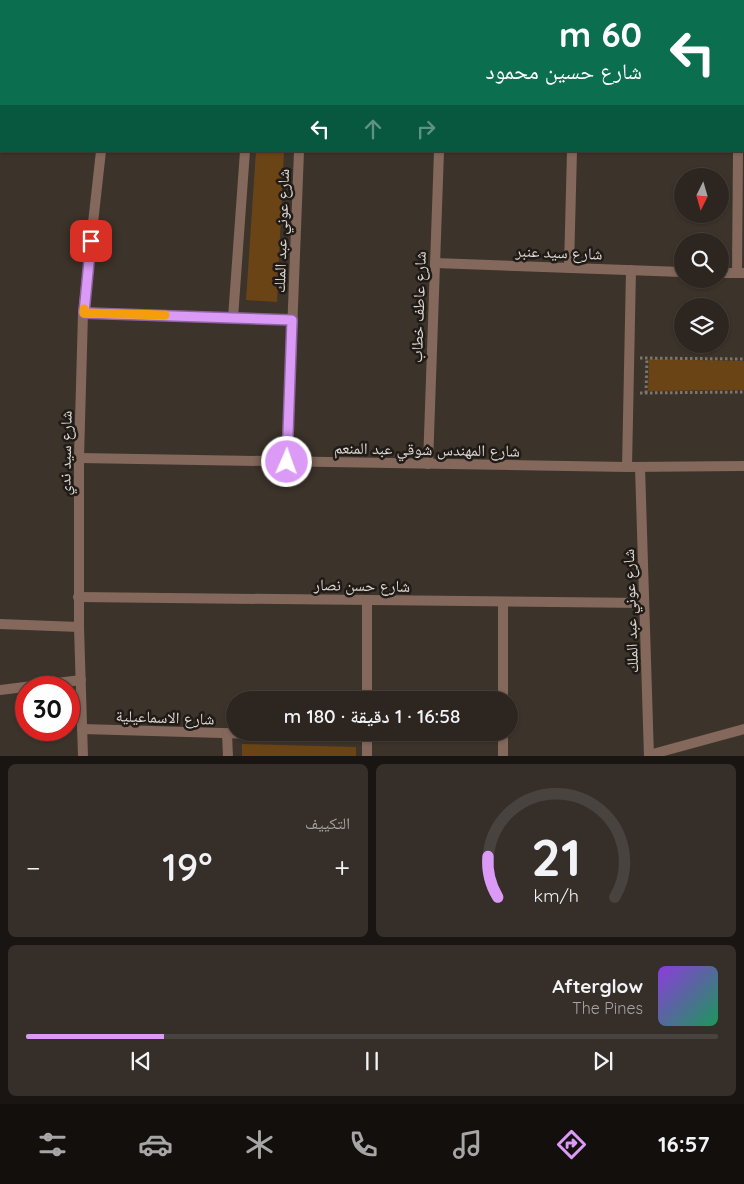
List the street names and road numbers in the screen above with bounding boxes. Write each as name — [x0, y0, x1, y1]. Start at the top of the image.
street label: شارع عوني عبد الملك — [269, 169, 296, 294]
street label: شارع سيد عنبر — [514, 240, 603, 265]
street label: شارع عاطف خطاب — [406, 251, 431, 363]
street label: شارع سيد ندي — [54, 410, 79, 496]
street label: شارع المهندس شوقي عبد المنعم — [334, 437, 520, 464]
street label: شارع عوني عبد الملك — [618, 548, 645, 673]
street label: شارع حسن نصار — [313, 574, 410, 597]
street label: شارع الاسماعيلية — [115, 705, 215, 730]

